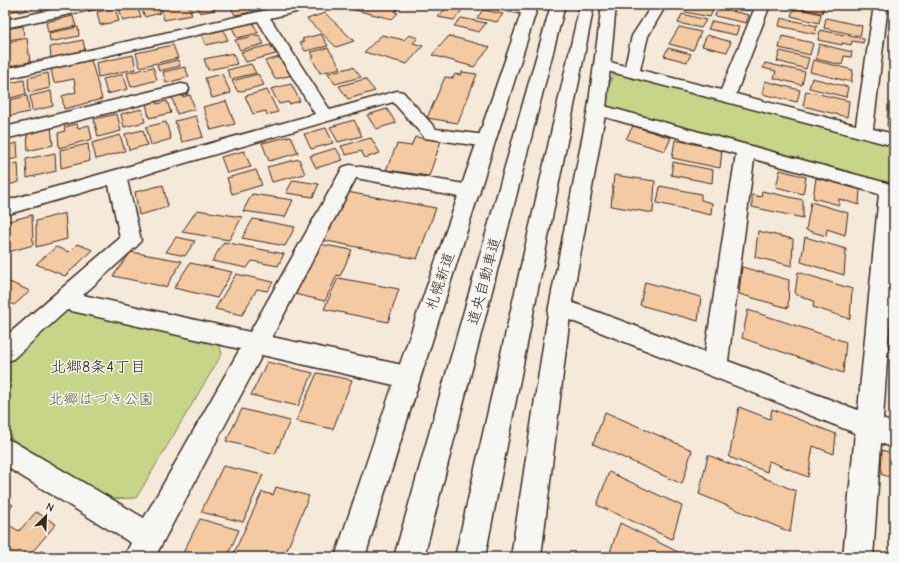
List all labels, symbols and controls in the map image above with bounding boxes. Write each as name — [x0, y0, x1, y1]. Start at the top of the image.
street label: 道央自動車道 — [464, 235, 504, 327]
street label: 札幌新道 — [422, 250, 458, 312]
district label: 北郷8条4丁目 — [50, 358, 146, 376]
park label: 北郷はづき公園 — [48, 390, 154, 408]
north arrow — [26, 496, 66, 536]
text: N — [44, 500, 56, 515]

